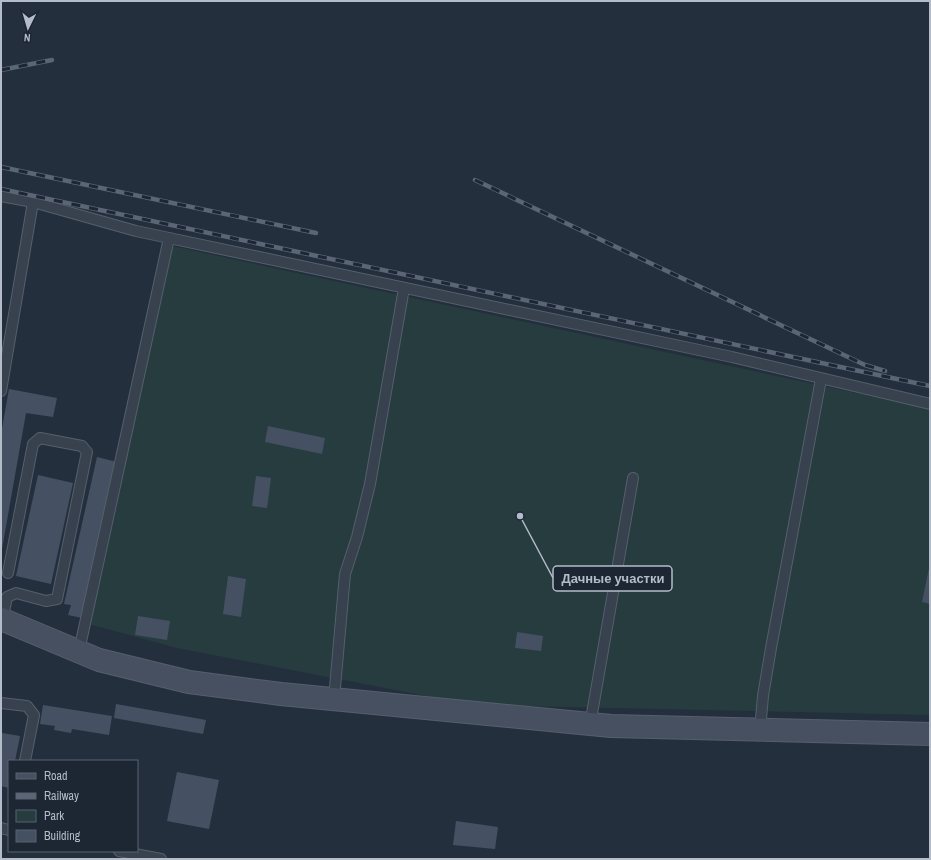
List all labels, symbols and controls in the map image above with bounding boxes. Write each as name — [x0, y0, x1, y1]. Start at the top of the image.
north arrow — [8, 8, 48, 48]
text: N — [23, 31, 31, 45]
callout: Дачные участки — [553, 566, 672, 591]
text: Дачные участки — [562, 570, 664, 587]
legend — [8, 760, 138, 852]
text: Road — [44, 768, 68, 784]
text: Railway — [44, 788, 79, 804]
text: Park — [44, 808, 64, 824]
text: Building — [44, 828, 81, 844]

